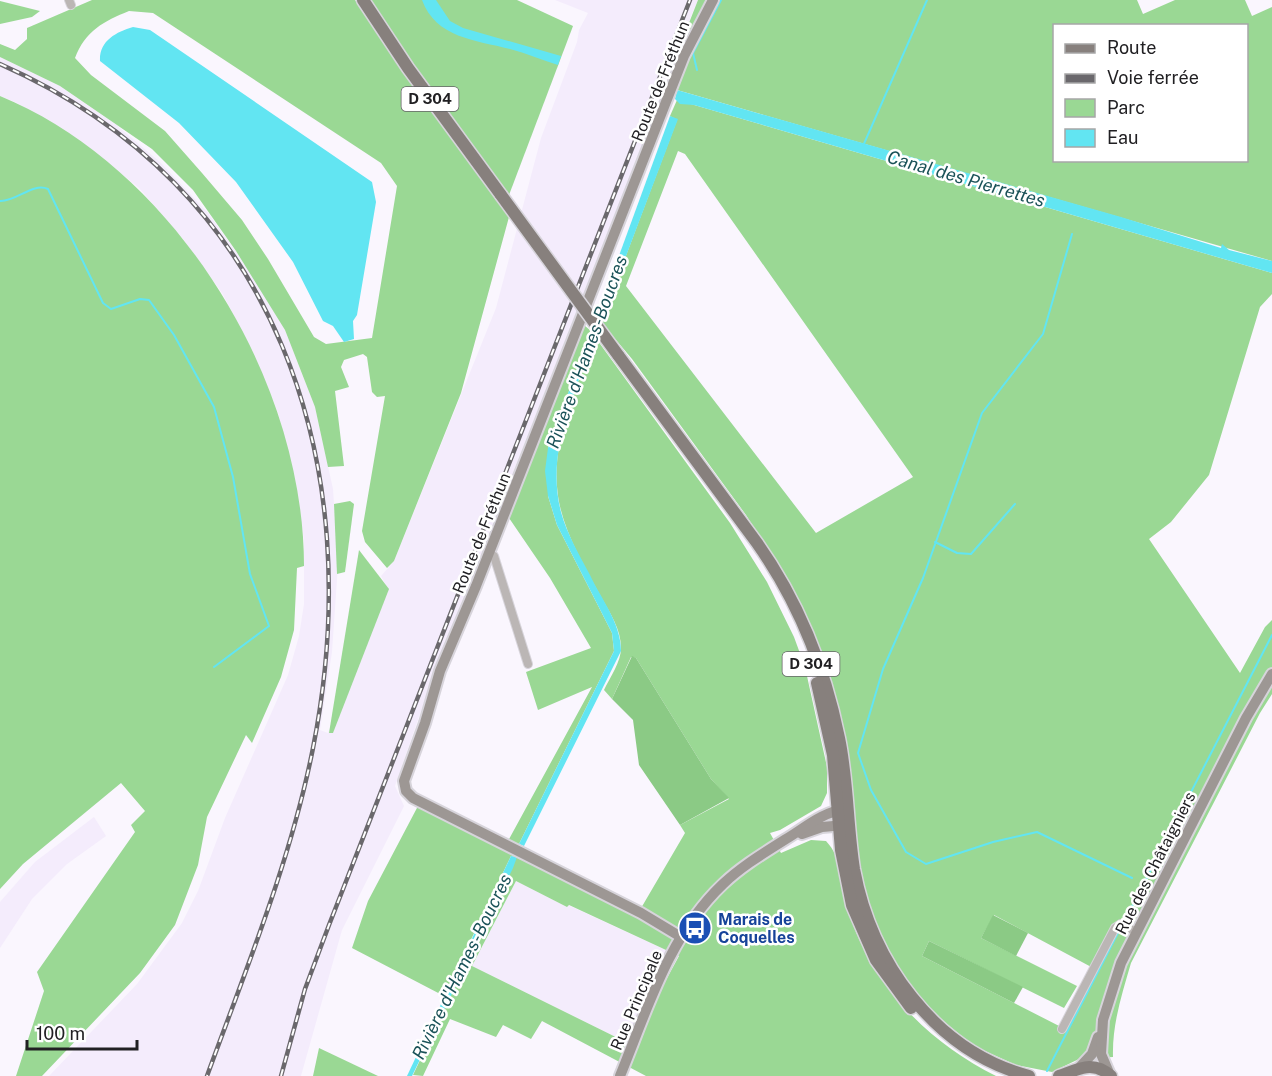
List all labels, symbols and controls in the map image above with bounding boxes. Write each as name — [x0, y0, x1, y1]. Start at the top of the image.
street label: Route de Fréthun — [628, 18, 693, 144]
legend — [1053, 24, 1248, 162]
text: Route — [1107, 37, 1156, 58]
text: Voie ferrée — [1107, 67, 1199, 88]
road number: D 304 — [402, 87, 458, 111]
text: Parc — [1107, 97, 1145, 118]
text: Eau — [1107, 127, 1138, 148]
water label: Canal des Pierrettes — [885, 146, 1047, 211]
water label: Rivière d'Hames-Boucres — [542, 252, 631, 451]
street label: Route de Fréthun — [449, 470, 514, 596]
road number: D 304 — [782, 652, 840, 676]
street label: Rue des Châtaigniers — [1111, 789, 1200, 938]
water label: Rivière d'Hames-Boucres — [407, 870, 516, 1063]
bus stop icon: Marais de Coquelles — [677, 910, 713, 946]
place label: Marais de Coquelles — [718, 910, 795, 947]
street label: Rue Principale — [607, 947, 666, 1053]
scale bar — [27, 1013, 136, 1051]
text: 100 m — [36, 1023, 85, 1044]

